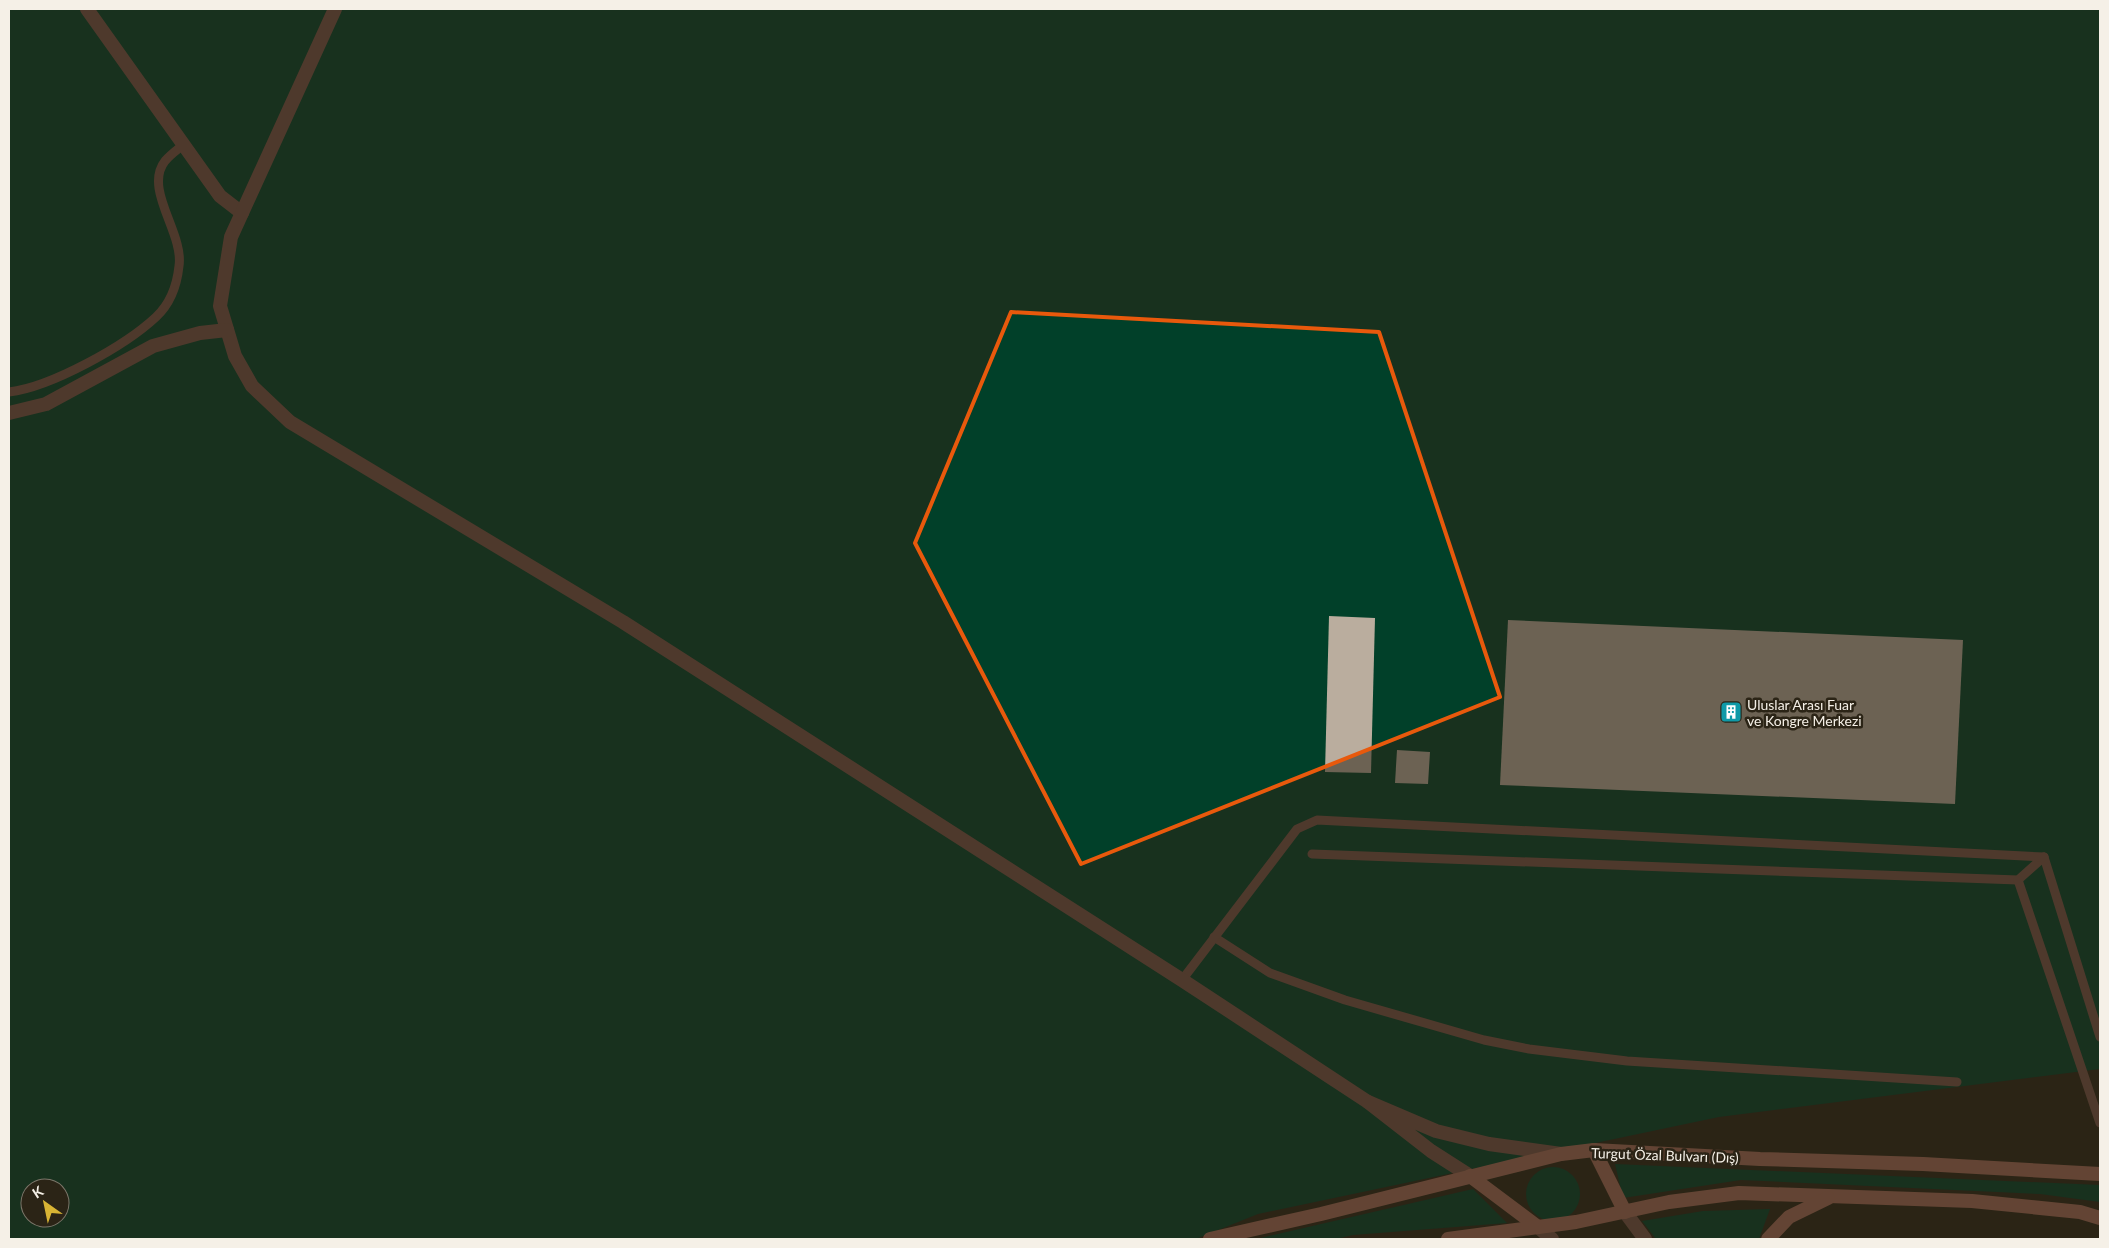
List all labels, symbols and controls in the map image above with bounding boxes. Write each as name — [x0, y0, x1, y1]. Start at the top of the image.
place label: Uluslar Arası Fuar ve Kongre Merkezi — [1747, 696, 1862, 729]
building icon: Uluslar Arası Fuar ve Kongre Merkezi — [1719, 700, 1743, 724]
street label: Turgut Özal Bulvarı (Dış) — [1591, 1144, 1739, 1166]
north arrow — [20, 1178, 70, 1228]
text: K — [29, 1182, 47, 1201]

